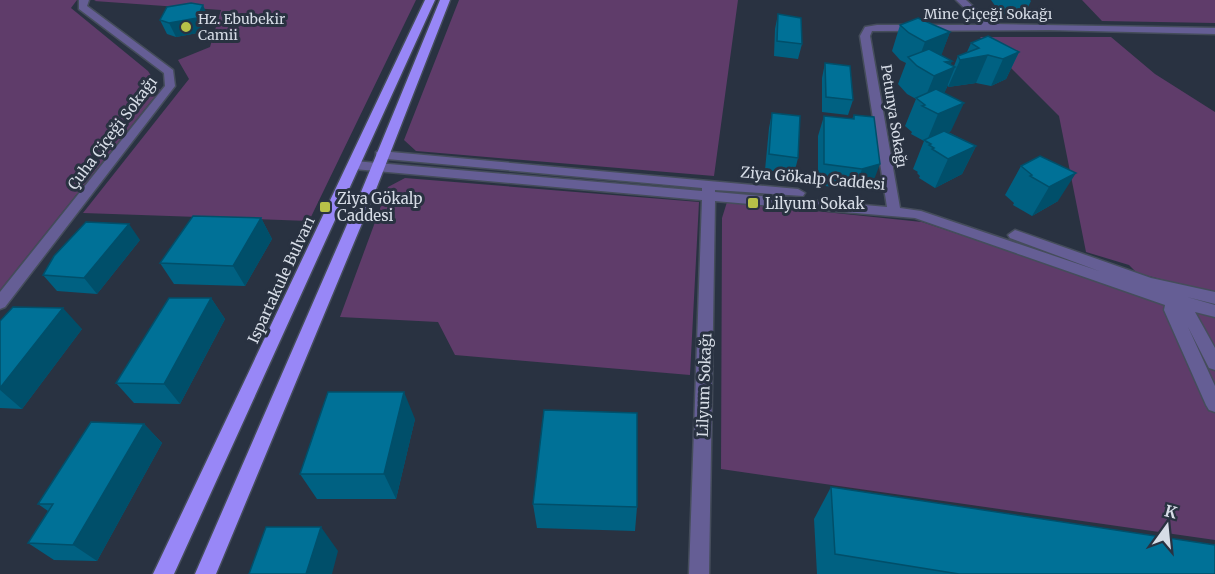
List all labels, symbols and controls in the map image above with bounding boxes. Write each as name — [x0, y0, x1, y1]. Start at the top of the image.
street label: Mine Çiçeği Sokağı — [924, 5, 1053, 23]
place label: Hz. Ebubekir Camii — [198, 10, 285, 44]
marker: Hz. Ebubekir Camii — [179, 20, 193, 34]
street label: Petunya Sokağı — [877, 63, 911, 169]
street label: Çuha Çiçeği Sokağı — [63, 72, 161, 193]
street label: Ziya Gökalp Caddesi — [740, 162, 886, 194]
place label: Ziya Gökalp Caddesi — [337, 189, 423, 225]
place label: Lilyum Sokak — [765, 194, 865, 213]
marker: Lilyum Sokak — [746, 196, 760, 210]
marker: Ziya Gökalp Caddesi — [318, 200, 332, 214]
street label: Ispartakule Bulvarı — [243, 213, 319, 346]
street label: Lilyum Sokağı — [693, 332, 715, 437]
north arrow — [1137, 496, 1197, 556]
text: K — [1163, 500, 1179, 523]

